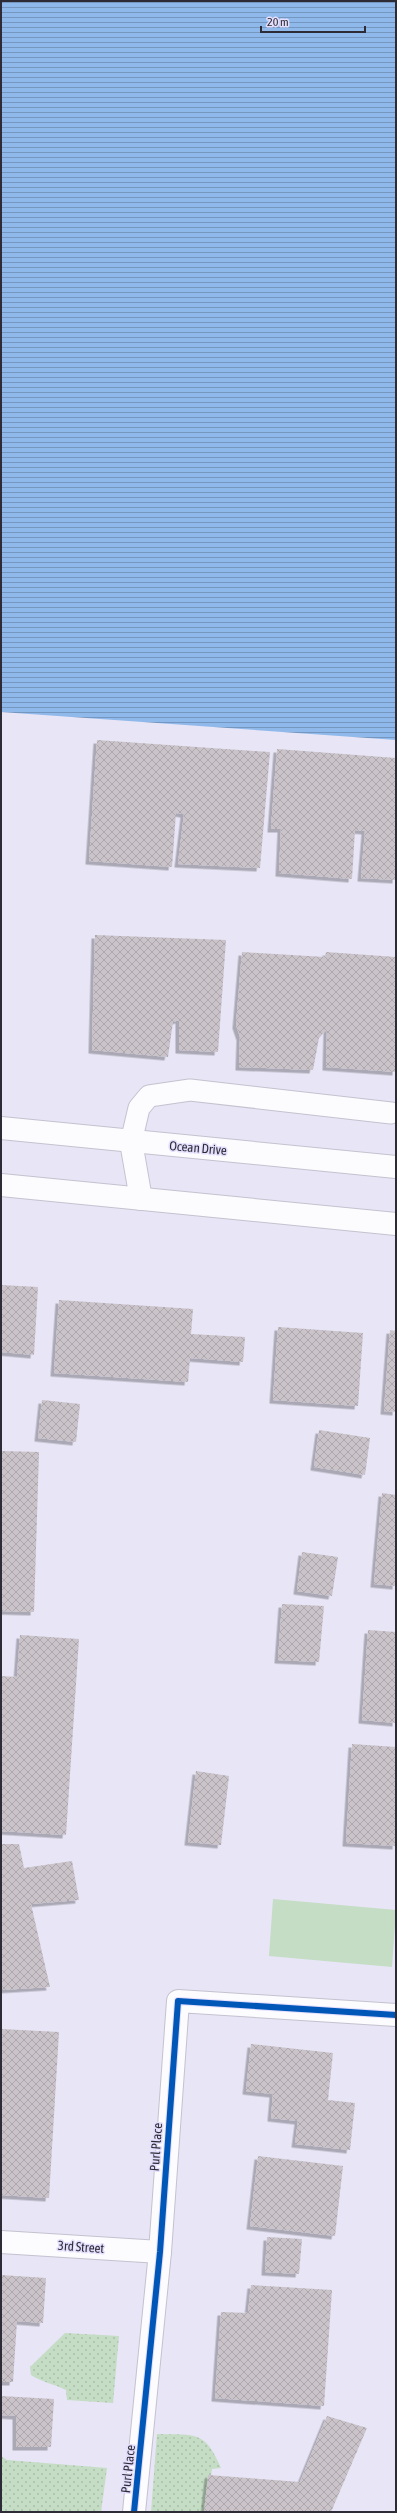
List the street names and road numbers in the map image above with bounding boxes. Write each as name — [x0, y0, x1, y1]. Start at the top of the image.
street label: Ocean Drive — [169, 1138, 227, 1158]
street label: Purl Place — [147, 2122, 165, 2172]
street label: 3rd Street — [57, 2238, 105, 2256]
street label: Purl Place — [118, 2444, 138, 2494]

